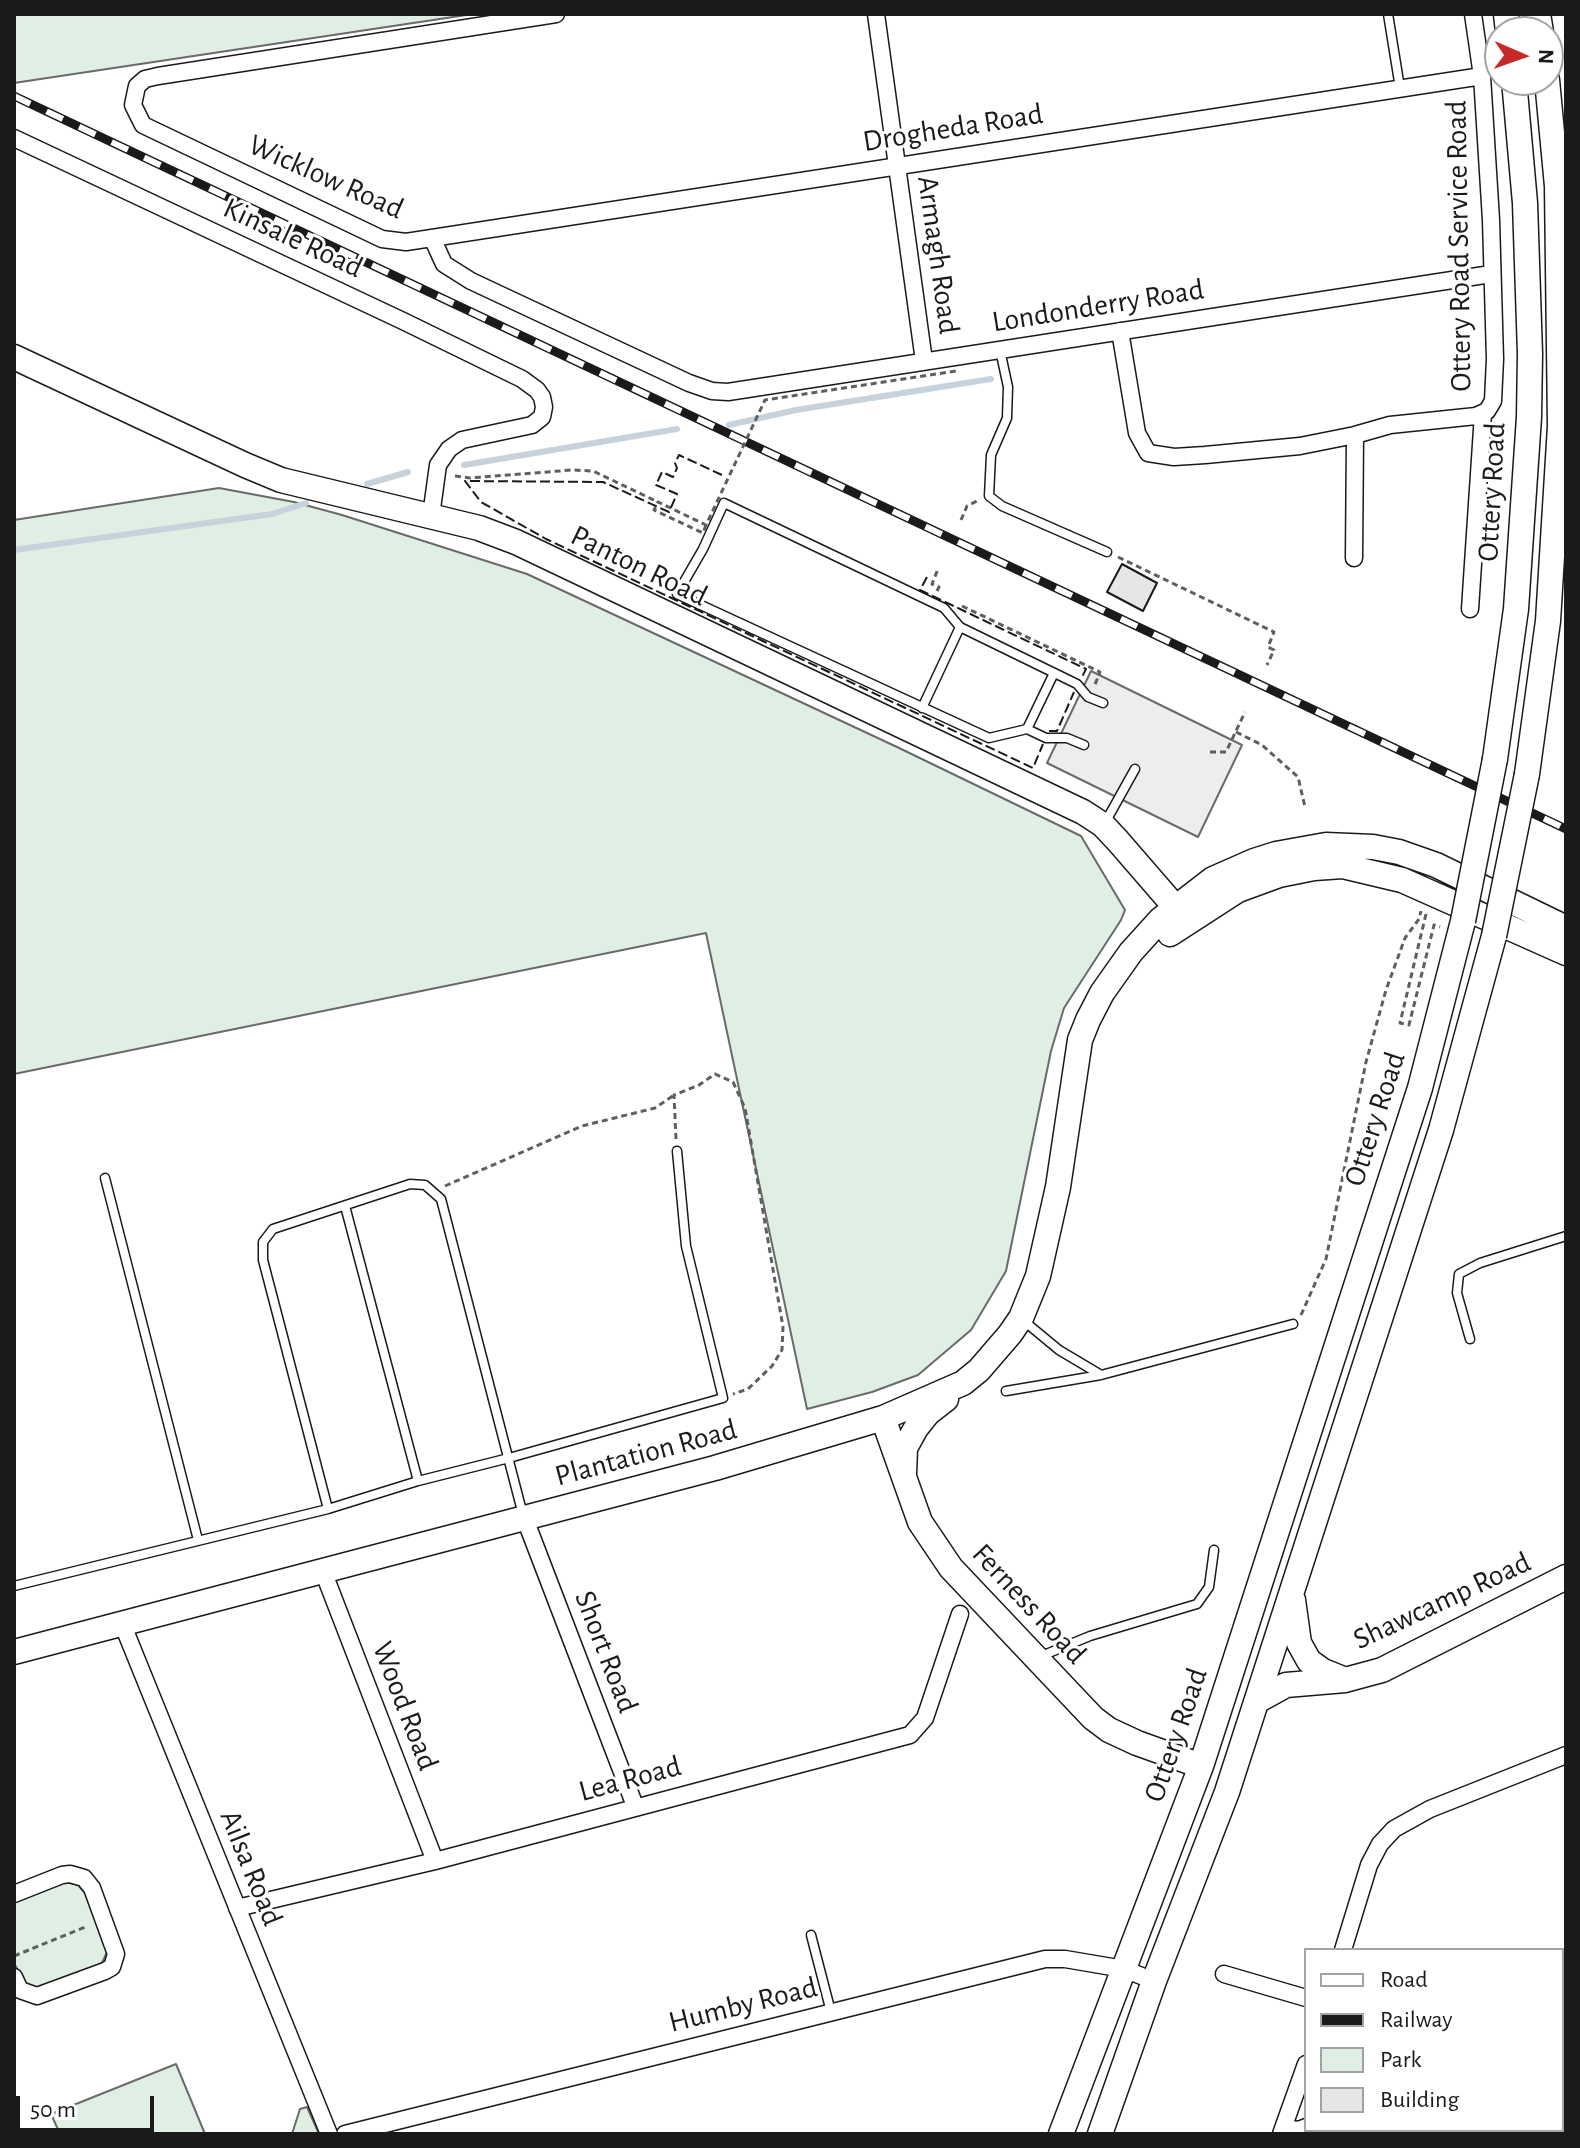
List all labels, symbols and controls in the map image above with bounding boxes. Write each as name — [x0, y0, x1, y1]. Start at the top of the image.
north arrow — [1484, 16, 1564, 96]
text: N — [1535, 49, 1557, 65]
street label: Drogheda Road — [860, 96, 1046, 160]
street label: Ottery Road Service Road — [1438, 100, 1480, 392]
street label: Wicklow Road — [243, 127, 409, 227]
street label: Armagh Road — [909, 174, 967, 336]
street label: Kinsale Road — [217, 190, 369, 286]
street label: Londonderry Road — [990, 271, 1206, 341]
street label: Ottery Road — [1470, 422, 1514, 562]
street label: Panton Road — [565, 517, 713, 615]
street label: Ottery Road — [1336, 1047, 1414, 1191]
street label: Plantation Road — [551, 1411, 741, 1495]
street label: Ferness Road — [964, 1536, 1094, 1672]
street label: Shawcamp Road — [1348, 1544, 1536, 1658]
street label: Short Road — [566, 1586, 646, 1718]
street label: Wood Road — [364, 1636, 446, 1776]
street label: Ottery Road — [1136, 1663, 1216, 1807]
street label: Lea Road — [575, 1748, 685, 1810]
street label: Ailsa Road — [212, 1805, 290, 1931]
legend — [1304, 1948, 1564, 2132]
text: Road — [1380, 1968, 1428, 1992]
street label: Humby Road — [665, 1969, 821, 2041]
text: Railway — [1380, 2008, 1452, 2032]
text: Park — [1380, 2048, 1421, 2072]
scale bar — [20, 2080, 158, 2130]
text: Building — [1380, 2088, 1459, 2112]
text: 50 m — [30, 2098, 76, 2122]

